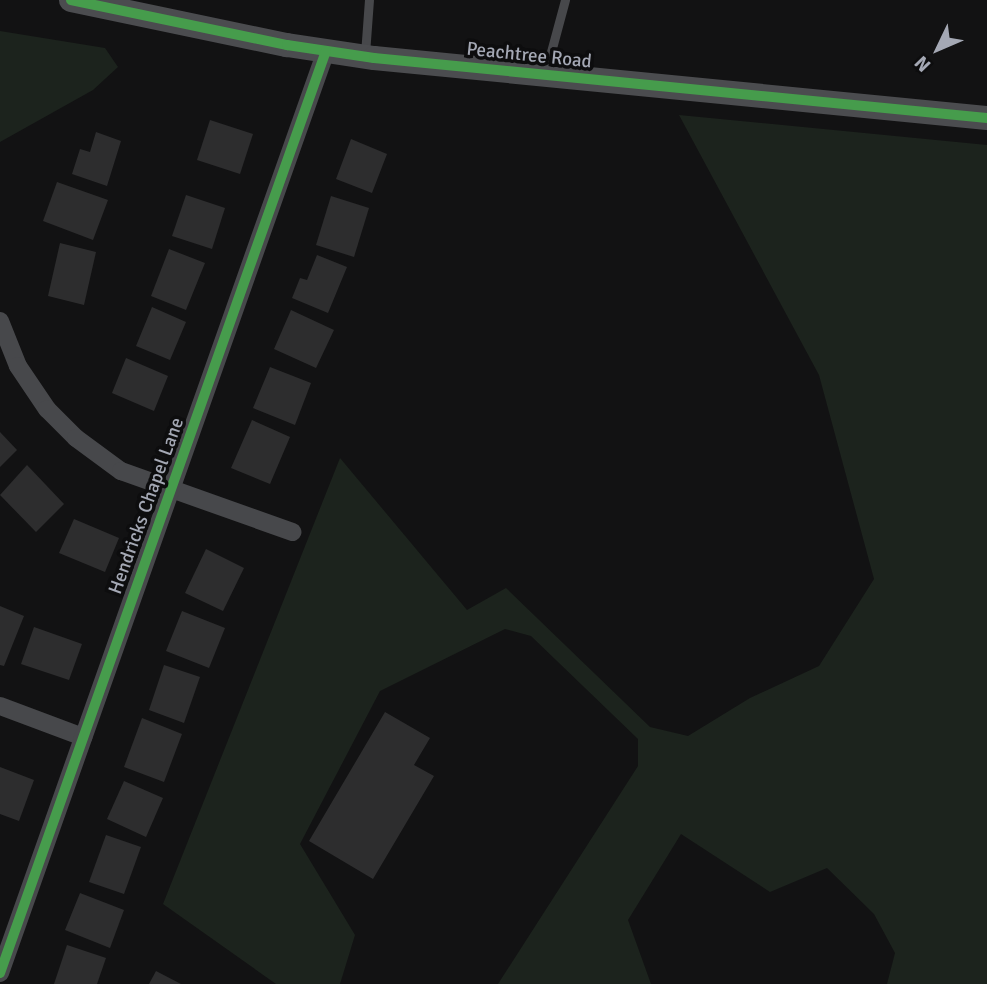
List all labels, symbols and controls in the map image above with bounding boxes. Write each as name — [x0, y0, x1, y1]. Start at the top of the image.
north arrow — [903, 14, 973, 84]
street label: Peachtree Road — [465, 38, 593, 74]
text: N — [910, 50, 936, 77]
street label: Hendricks Chapel Lane — [104, 415, 190, 597]

